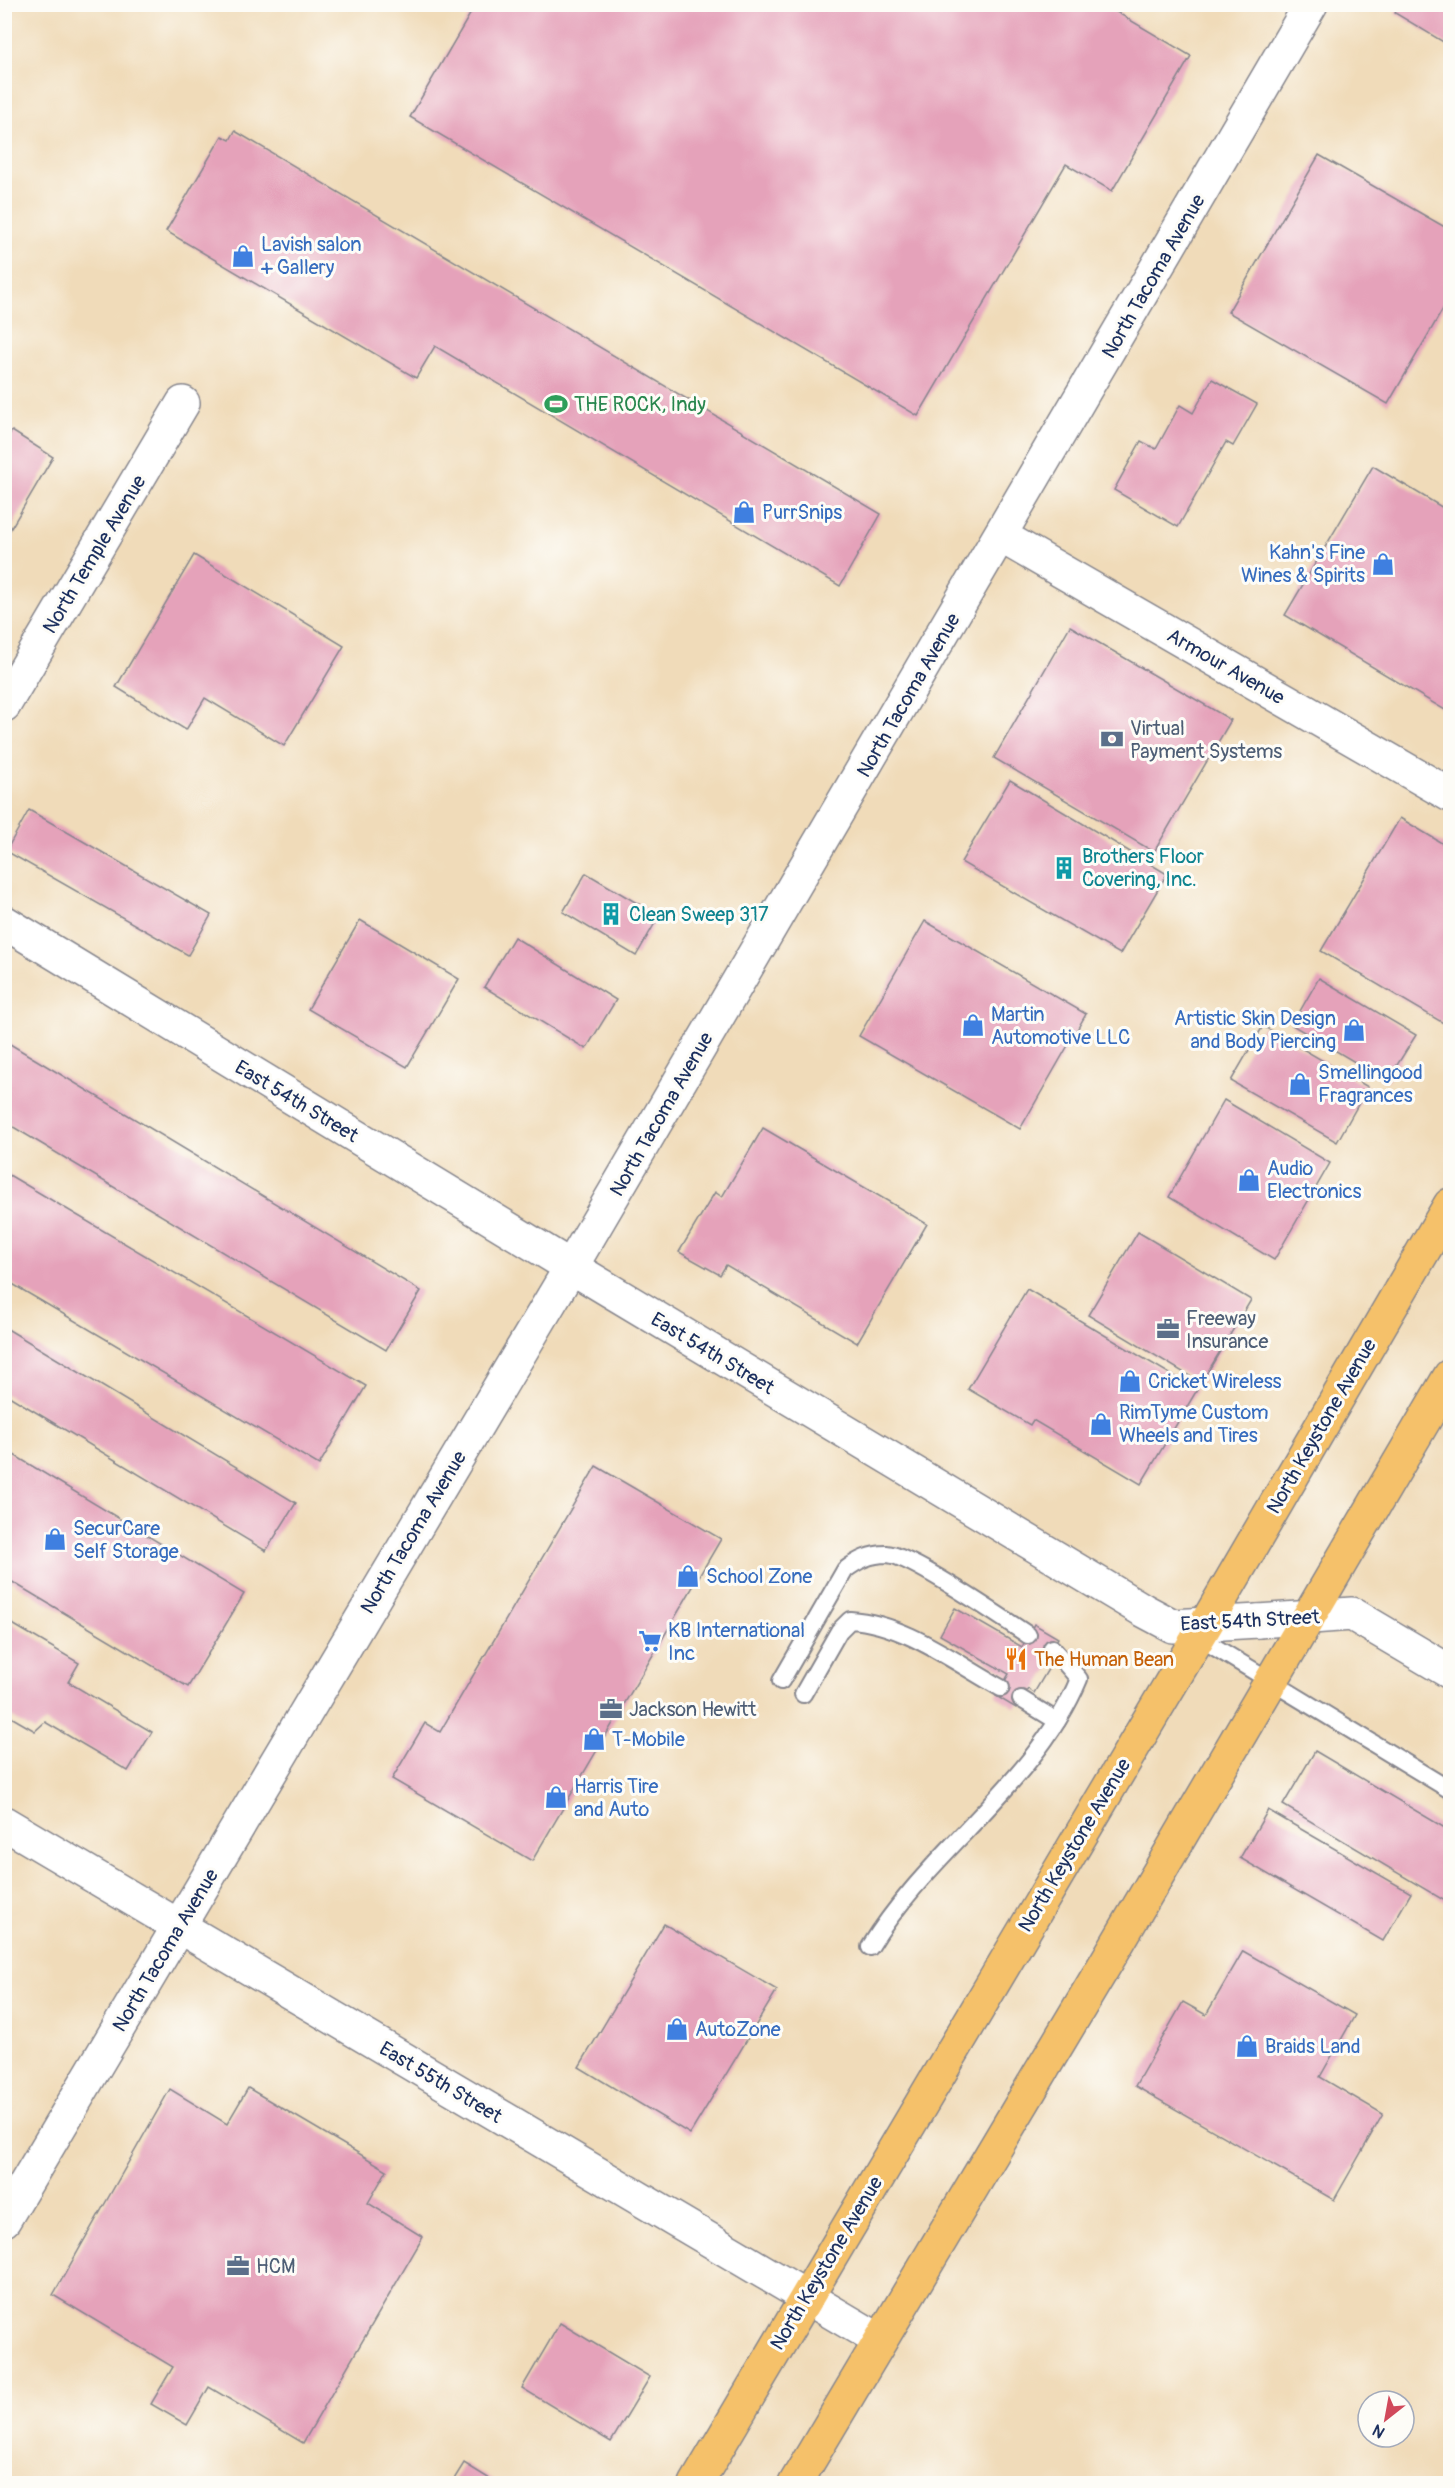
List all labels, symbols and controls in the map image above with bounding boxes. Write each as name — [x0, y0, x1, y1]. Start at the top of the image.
street label: North Tacoma Avenue — [1096, 190, 1211, 363]
place label: Lavish salon + Gallery — [260, 232, 362, 280]
shop icon: Lavish salon + Gallery — [230, 243, 256, 269]
sports icon: THE ROCK, Indy — [543, 391, 569, 417]
place label: THE ROCK, Indy — [574, 392, 706, 417]
street label: North Temple Avenue — [37, 470, 152, 638]
shop icon: PurrSnips — [731, 499, 757, 525]
place label: PurrSnips — [762, 500, 842, 525]
place label: Kahn's Fine Wines & Spirits — [1241, 540, 1365, 588]
shop icon: Kahn's Fine Wines & Spirits — [1370, 551, 1396, 577]
street label: North Tacoma Avenue — [851, 609, 966, 782]
street label: Armour Avenue — [1162, 623, 1289, 710]
place label: Virtual Payment Systems — [1130, 716, 1282, 764]
bank icon: Virtual Payment Systems — [1099, 726, 1125, 752]
place label: Brothers Floor Covering, Inc. — [1082, 844, 1204, 892]
building icon: Brothers Floor Covering, Inc. — [1051, 855, 1077, 881]
building icon: Clean Sweep 317 — [598, 901, 624, 927]
place label: Clean Sweep 317 — [629, 902, 769, 927]
place label: Martin Automotive LLC — [991, 1002, 1130, 1050]
place label: Artistic Skin Design and Body Piercing — [1174, 1006, 1336, 1054]
shop icon: Martin Automotive LLC — [960, 1012, 986, 1038]
shop icon: Artistic Skin Design and Body Piercing — [1341, 1017, 1367, 1043]
street label: North Tacoma Avenue — [604, 1028, 719, 1201]
street label: East 54th Street — [231, 1055, 364, 1149]
place label: Smellingood Fragrances — [1318, 1060, 1423, 1108]
shop icon: Smellingood Fragrances — [1287, 1071, 1313, 1097]
place label: Audio Electronics — [1267, 1156, 1362, 1204]
shop icon: Audio Electronics — [1236, 1167, 1262, 1193]
place label: Freeway Insurance — [1186, 1306, 1268, 1354]
street label: East 54th Street — [647, 1307, 780, 1401]
office icon: Freeway Insurance — [1155, 1316, 1181, 1342]
street label: North Keystone Avenue — [1261, 1334, 1382, 1518]
shop icon: Cricket Wireless — [1117, 1368, 1143, 1394]
place label: Cricket Wireless — [1148, 1369, 1282, 1394]
place label: RimTyme Custom Wheels and Tires — [1119, 1400, 1269, 1448]
shop icon: RimTyme Custom Wheels and Tires — [1088, 1411, 1114, 1437]
street label: North Tacoma Avenue — [355, 1446, 472, 1618]
place label: SecurCare Self Storage — [73, 1516, 179, 1564]
shop icon: SecurCare Self Storage — [42, 1526, 68, 1552]
shop icon: School Zone — [675, 1563, 701, 1589]
place label: School Zone — [706, 1564, 812, 1589]
street label: East 54th Street — [1180, 1604, 1321, 1637]
place label: KB International Inc — [668, 1618, 805, 1666]
supermarket icon: KB International Inc — [637, 1628, 663, 1654]
restaurant icon: The Human Bean — [1003, 1646, 1029, 1672]
place label: The Human Bean — [1034, 1647, 1174, 1672]
office icon: Jackson Hewitt — [598, 1696, 624, 1722]
place label: Jackson Hewitt — [629, 1697, 757, 1722]
shop icon: T-Mobile — [581, 1726, 607, 1752]
place label: T-Mobile — [612, 1727, 685, 1752]
street label: North Keystone Avenue — [1013, 1754, 1136, 1937]
place label: Harris Tire and Auto — [574, 1774, 658, 1822]
shop icon: Harris Tire and Auto — [543, 1784, 569, 1810]
street label: North Tacoma Avenue — [107, 1864, 224, 2036]
shop icon: AutoZone — [664, 2016, 690, 2042]
place label: AutoZone — [695, 2017, 781, 2042]
shop icon: Braids Land — [1234, 2033, 1260, 2059]
place label: Braids Land — [1265, 2034, 1361, 2059]
street label: East 55th Street — [375, 2036, 507, 2129]
street label: North Keystone Avenue — [765, 2172, 888, 2355]
office icon: HCM — [225, 2253, 251, 2279]
place label: HCM — [256, 2254, 295, 2279]
north arrow — [1356, 2389, 1416, 2449]
text: N — [1369, 2420, 1389, 2442]

